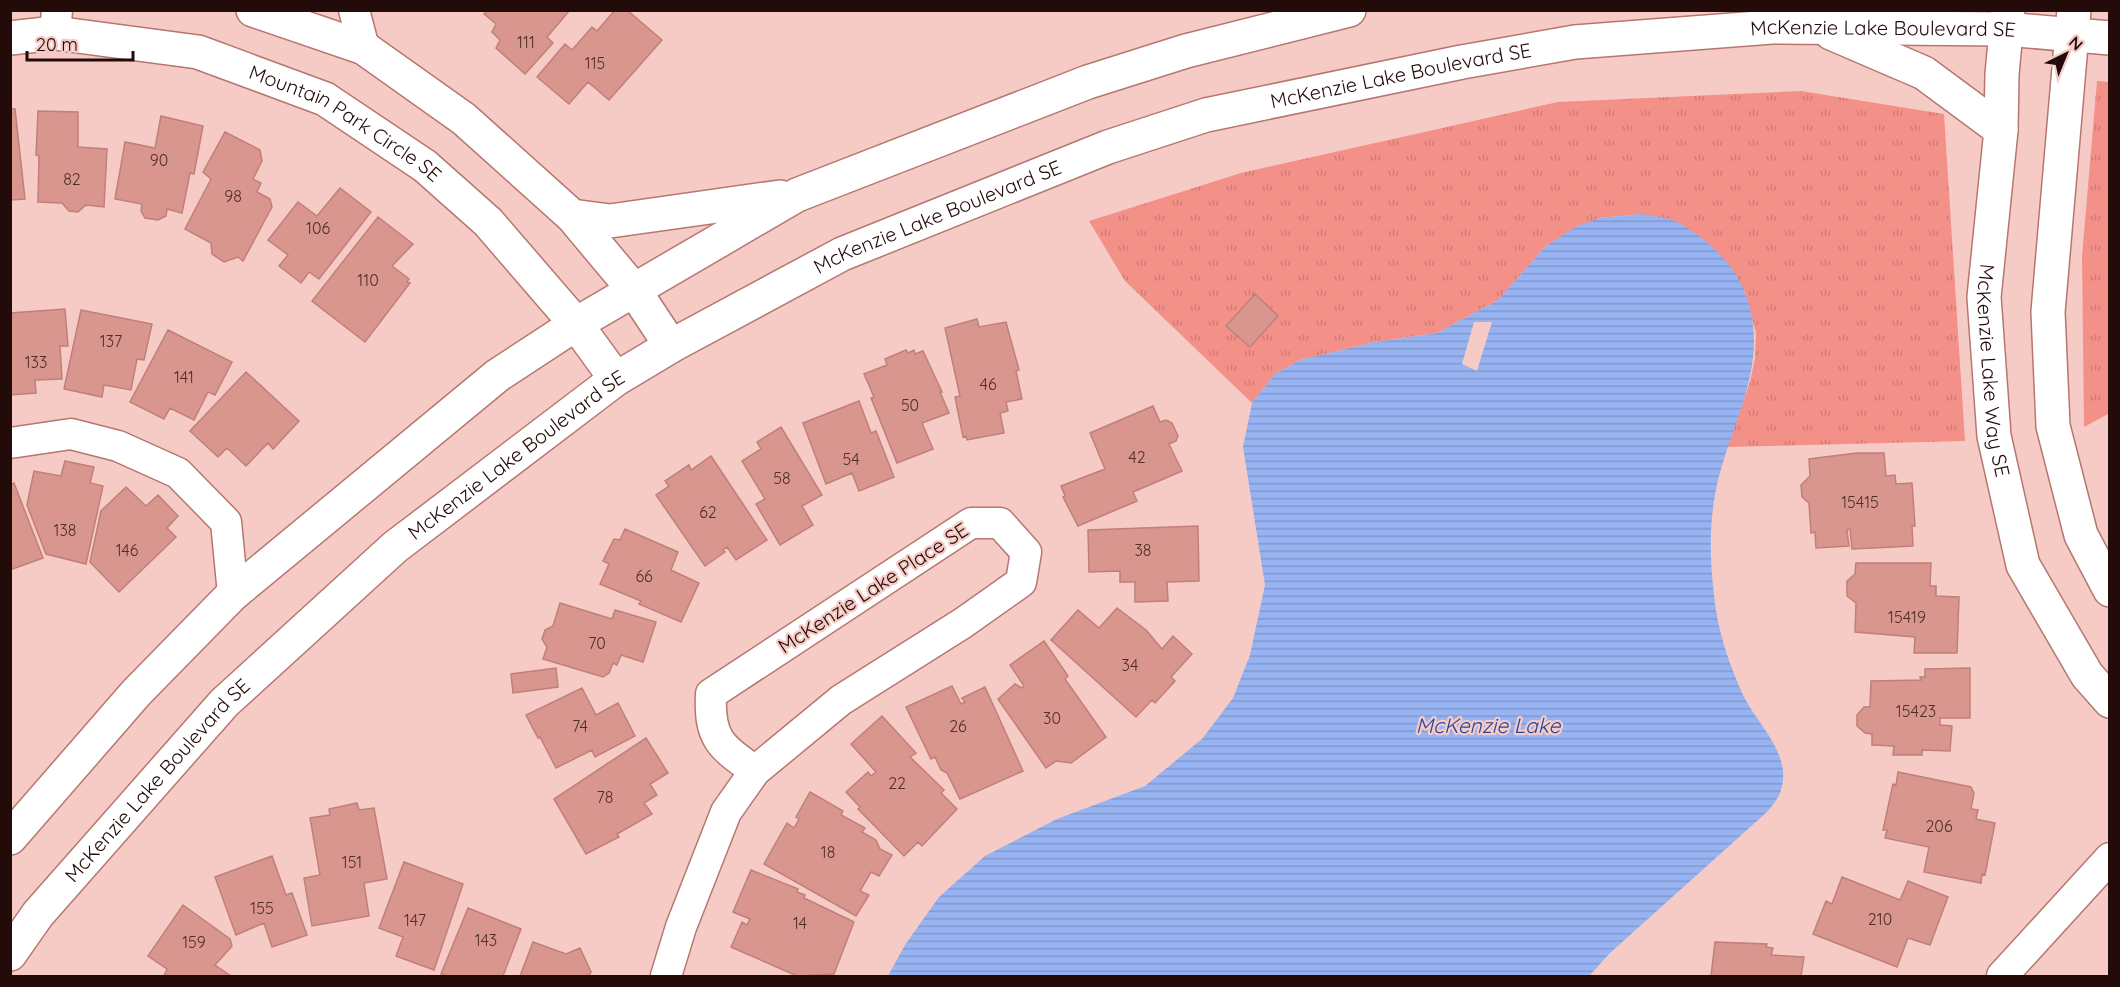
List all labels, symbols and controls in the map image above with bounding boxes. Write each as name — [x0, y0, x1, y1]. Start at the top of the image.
street label: McKenzie Lake Boulevard SE — [1749, 14, 2017, 42]
scale bar — [27, 24, 134, 62]
north arrow — [2036, 24, 2096, 84]
house number: 111 — [517, 32, 535, 52]
text: N — [2065, 32, 2087, 54]
text: 20 m — [36, 33, 78, 56]
street label: McKenzie Lake Boulevard SE — [1268, 37, 1533, 113]
house number: 115 — [585, 53, 605, 73]
street label: Mountain Park Circle SE — [246, 59, 447, 187]
house number: 90 — [150, 150, 168, 170]
street label: McKenzie Lake Boulevard SE — [809, 154, 1065, 279]
house number: 82 — [63, 169, 81, 189]
house number: 98 — [224, 186, 242, 206]
house number: 106 — [306, 218, 330, 238]
street label: McKenzie Lake Way SE — [1972, 263, 2016, 479]
house number: 110 — [357, 270, 379, 290]
house number: 137 — [100, 331, 122, 351]
house number: 133 — [25, 352, 47, 372]
street label: McKenzie Lake Boulevard SE — [403, 364, 629, 545]
house number: 141 — [174, 367, 194, 387]
house number: 46 — [979, 374, 997, 394]
house number: 50 — [901, 395, 919, 415]
house number: 42 — [1128, 447, 1146, 467]
house number: 54 — [842, 449, 860, 469]
house number: 58 — [773, 468, 791, 488]
house number: 15415 — [1841, 492, 1879, 512]
house number: 62 — [699, 502, 717, 522]
street label: McKenzie Lake Place SE — [773, 517, 972, 658]
house number: 138 — [54, 520, 76, 540]
house number: 146 — [116, 540, 139, 560]
house number: 38 — [1134, 540, 1152, 560]
house number: 66 — [635, 566, 653, 586]
house number: 15419 — [1888, 607, 1926, 627]
house number: 70 — [588, 633, 606, 653]
house number: 34 — [1122, 655, 1138, 675]
street label: McKenzie Lake Boulevard SE — [59, 673, 255, 887]
house number: 15423 — [1896, 701, 1936, 721]
house number: 30 — [1043, 708, 1061, 728]
water label: McKenzie Lake — [1416, 712, 1561, 738]
house number: 74 — [572, 716, 588, 736]
house number: 26 — [949, 716, 967, 736]
house number: 22 — [888, 773, 906, 793]
house number: 78 — [597, 787, 613, 807]
house number: 206 — [1926, 816, 1953, 836]
house number: 18 — [821, 842, 835, 862]
house number: 151 — [342, 852, 362, 872]
house number: 155 — [250, 898, 274, 918]
house number: 210 — [1868, 909, 1892, 929]
house number: 147 — [404, 910, 426, 930]
house number: 14 — [793, 913, 807, 933]
house number: 143 — [475, 930, 497, 950]
house number: 159 — [182, 932, 206, 952]

